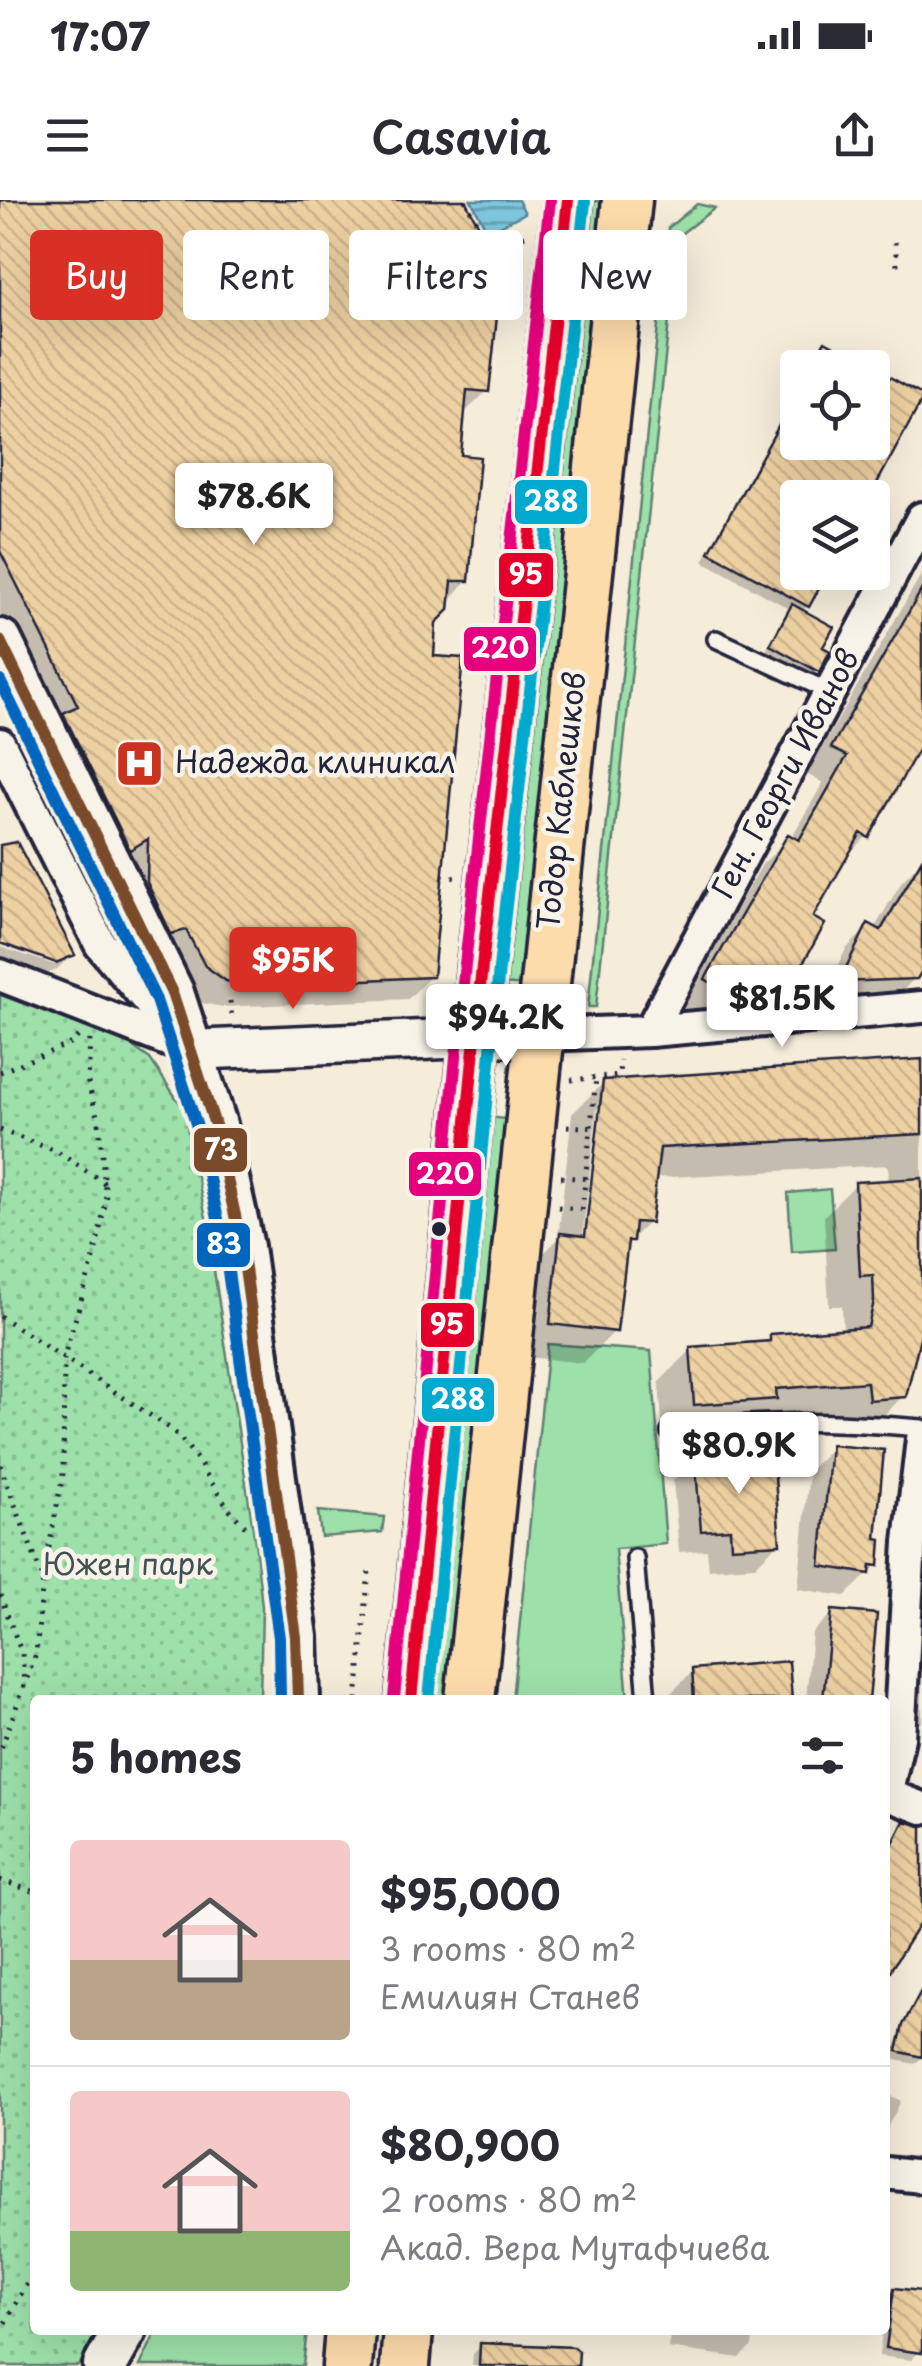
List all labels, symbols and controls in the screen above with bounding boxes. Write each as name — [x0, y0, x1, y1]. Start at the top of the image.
text: 17:07 — [50, 7, 150, 64]
text: Casavia — [371, 101, 551, 169]
icon: menu — [40, 108, 95, 163]
icon: share — [827, 108, 882, 163]
chip: Buy — [30, 230, 163, 320]
chip: Rent — [183, 230, 329, 320]
chip: Filters — [349, 230, 523, 320]
chip: New — [543, 230, 687, 320]
map controls — [780, 350, 890, 590]
button: locate — [780, 350, 890, 460]
pin: $78.6K — [173, 463, 335, 548]
text: $78.6K — [197, 471, 311, 519]
line badge: 288 — [513, 478, 589, 526]
text: 288 — [524, 478, 578, 521]
button: layers — [780, 480, 890, 590]
line badge: 95 — [497, 551, 555, 599]
text: 95 — [509, 551, 543, 594]
line badge: 220 — [462, 625, 538, 673]
text: 220 — [471, 625, 529, 668]
street label: Ген. Георги Иванов — [699, 640, 869, 906]
street label: Тодор Каблешков — [524, 669, 595, 932]
hospital icon: Надежда клиникал — [114, 737, 166, 789]
place label: Надежда клиникал — [175, 738, 455, 783]
pin: $95K — [234, 927, 352, 1012]
text: $95K — [251, 935, 335, 983]
pin: $81.5K — [701, 965, 863, 1050]
text: $81.5K — [729, 973, 835, 1021]
pin: $94.2K — [425, 984, 587, 1069]
text: $94.2K — [448, 992, 564, 1040]
line badge: 73 — [192, 1126, 249, 1174]
text: 73 — [204, 1127, 238, 1170]
line badge: 220 — [407, 1150, 483, 1198]
text: 220 — [416, 1151, 474, 1194]
unlabelled marker — [429, 1219, 449, 1239]
line badge: 83 — [195, 1221, 252, 1269]
text: 83 — [206, 1221, 242, 1264]
line badge: 95 — [419, 1301, 476, 1349]
text: 95 — [430, 1301, 464, 1344]
line badge: 288 — [420, 1376, 496, 1424]
text: 288 — [431, 1376, 485, 1419]
pin: $80.9K — [658, 1412, 820, 1497]
text: $80.9K — [682, 1420, 796, 1468]
park label: Южен парк — [43, 1540, 213, 1585]
text: 5 homes — [70, 1724, 242, 1787]
icon: filters — [795, 1728, 850, 1783]
text: $95,000 — [380, 1861, 561, 1924]
icon: home — [150, 1880, 270, 2000]
text: 3 rooms · 80 m² — [380, 1924, 636, 1972]
text: Емилиян Станев — [380, 1972, 640, 2020]
text: $80,900 — [380, 2112, 560, 2175]
icon: home — [150, 2131, 270, 2251]
text: 2 rooms · 80 m² — [380, 2175, 637, 2223]
text: Акад. Вера Мутафчиева — [380, 2223, 769, 2271]

